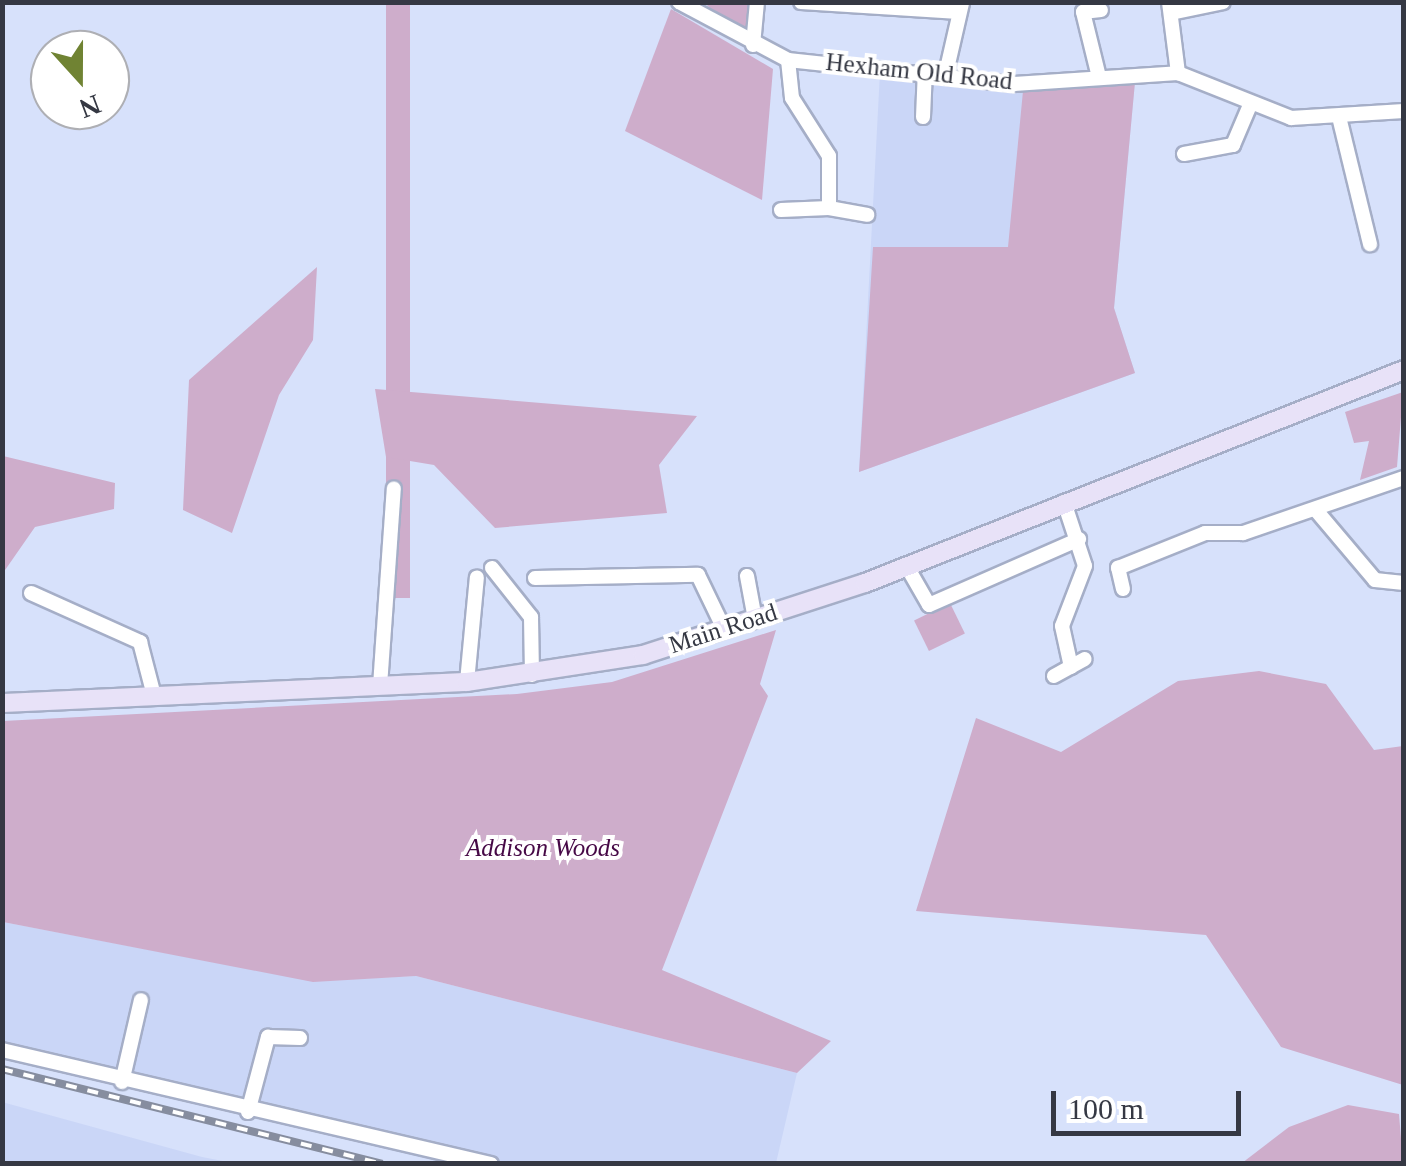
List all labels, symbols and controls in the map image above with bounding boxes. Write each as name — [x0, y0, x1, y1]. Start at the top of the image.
north arrow — [30, 30, 130, 130]
street label: Hexham Old Road — [824, 47, 1014, 97]
text: N — [75, 89, 105, 125]
street label: Main Road — [665, 597, 781, 661]
park label: Addison Woods — [466, 833, 620, 863]
scale bar — [1056, 1071, 1246, 1133]
text: 100 m — [1068, 1092, 1144, 1125]

